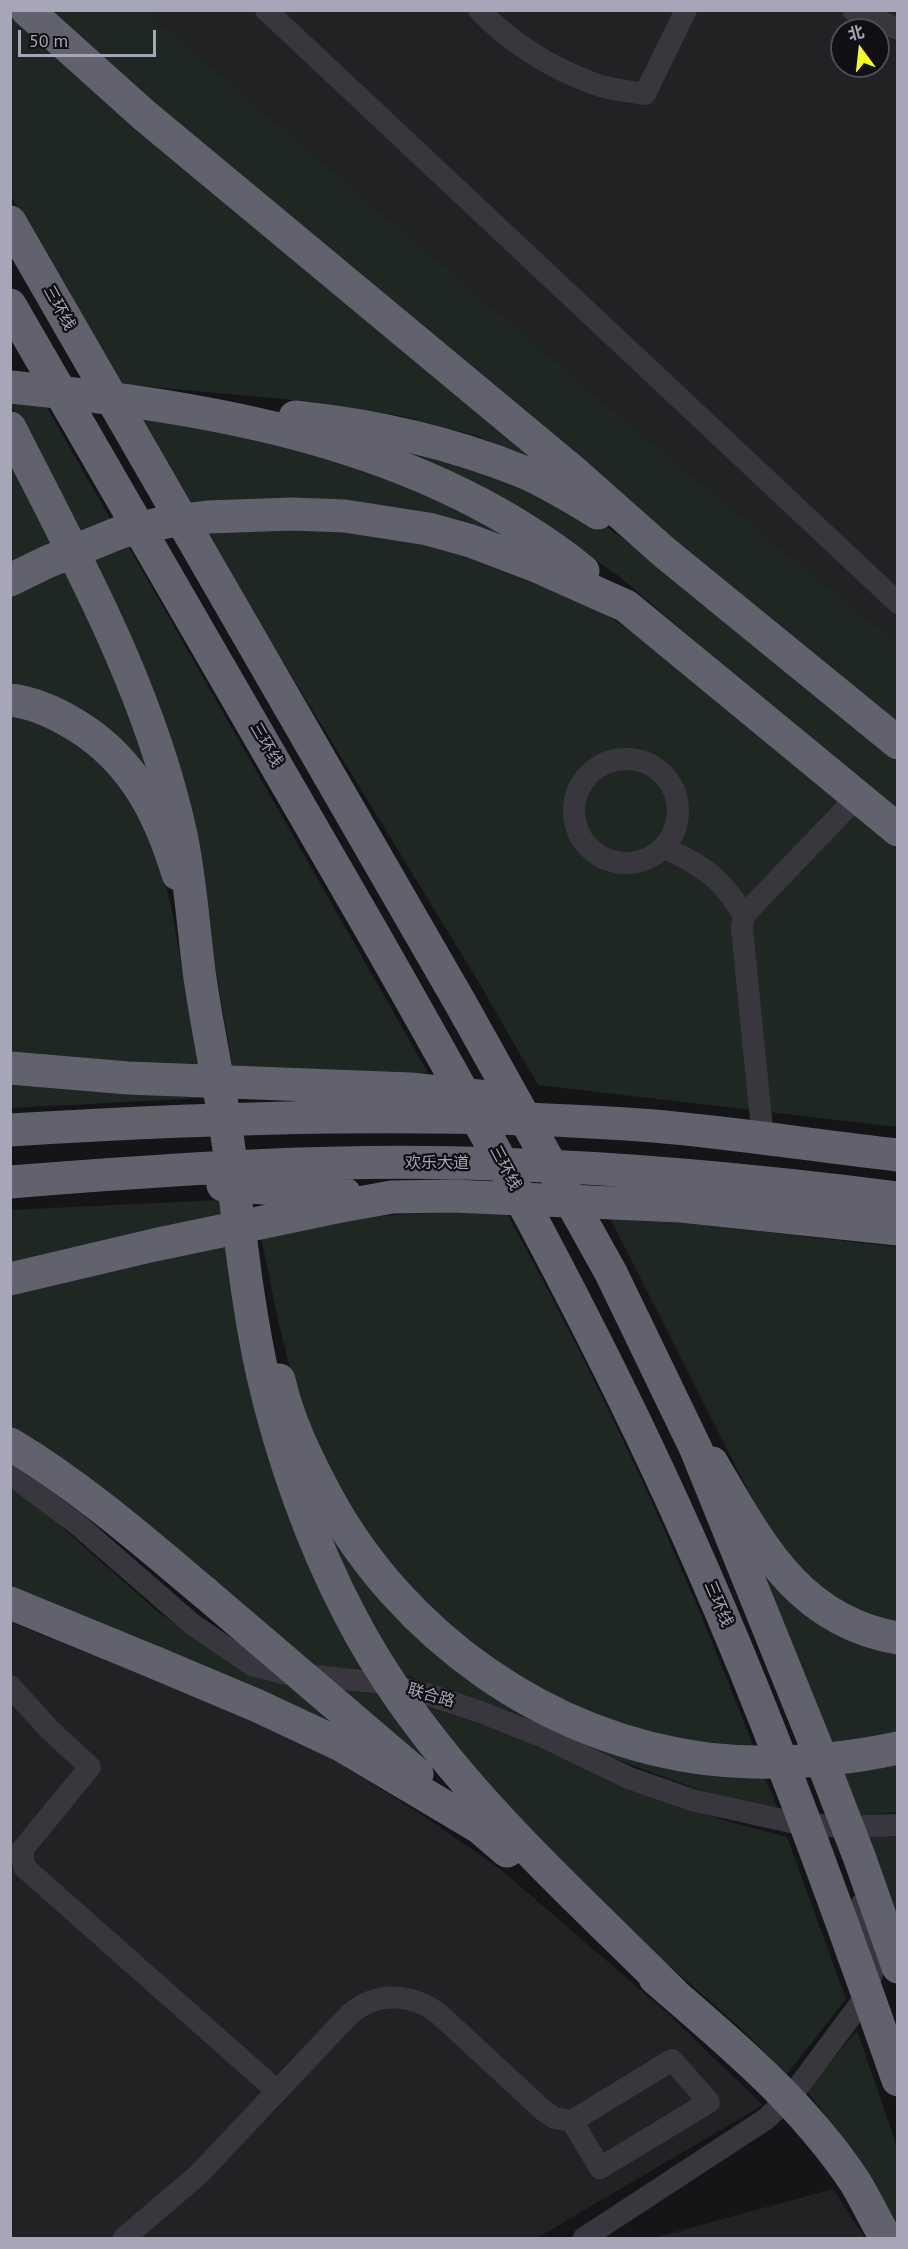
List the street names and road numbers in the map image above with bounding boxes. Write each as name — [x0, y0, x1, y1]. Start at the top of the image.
street label: 三环线 — [39, 282, 79, 334]
street label: 三环线 — [246, 719, 286, 771]
street label: 三环线 — [485, 1142, 525, 1194]
street label: 欢乐大道 — [405, 1153, 469, 1173]
street label: 三环线 — [700, 1578, 736, 1630]
street label: 联合路 — [405, 1680, 457, 1712]

